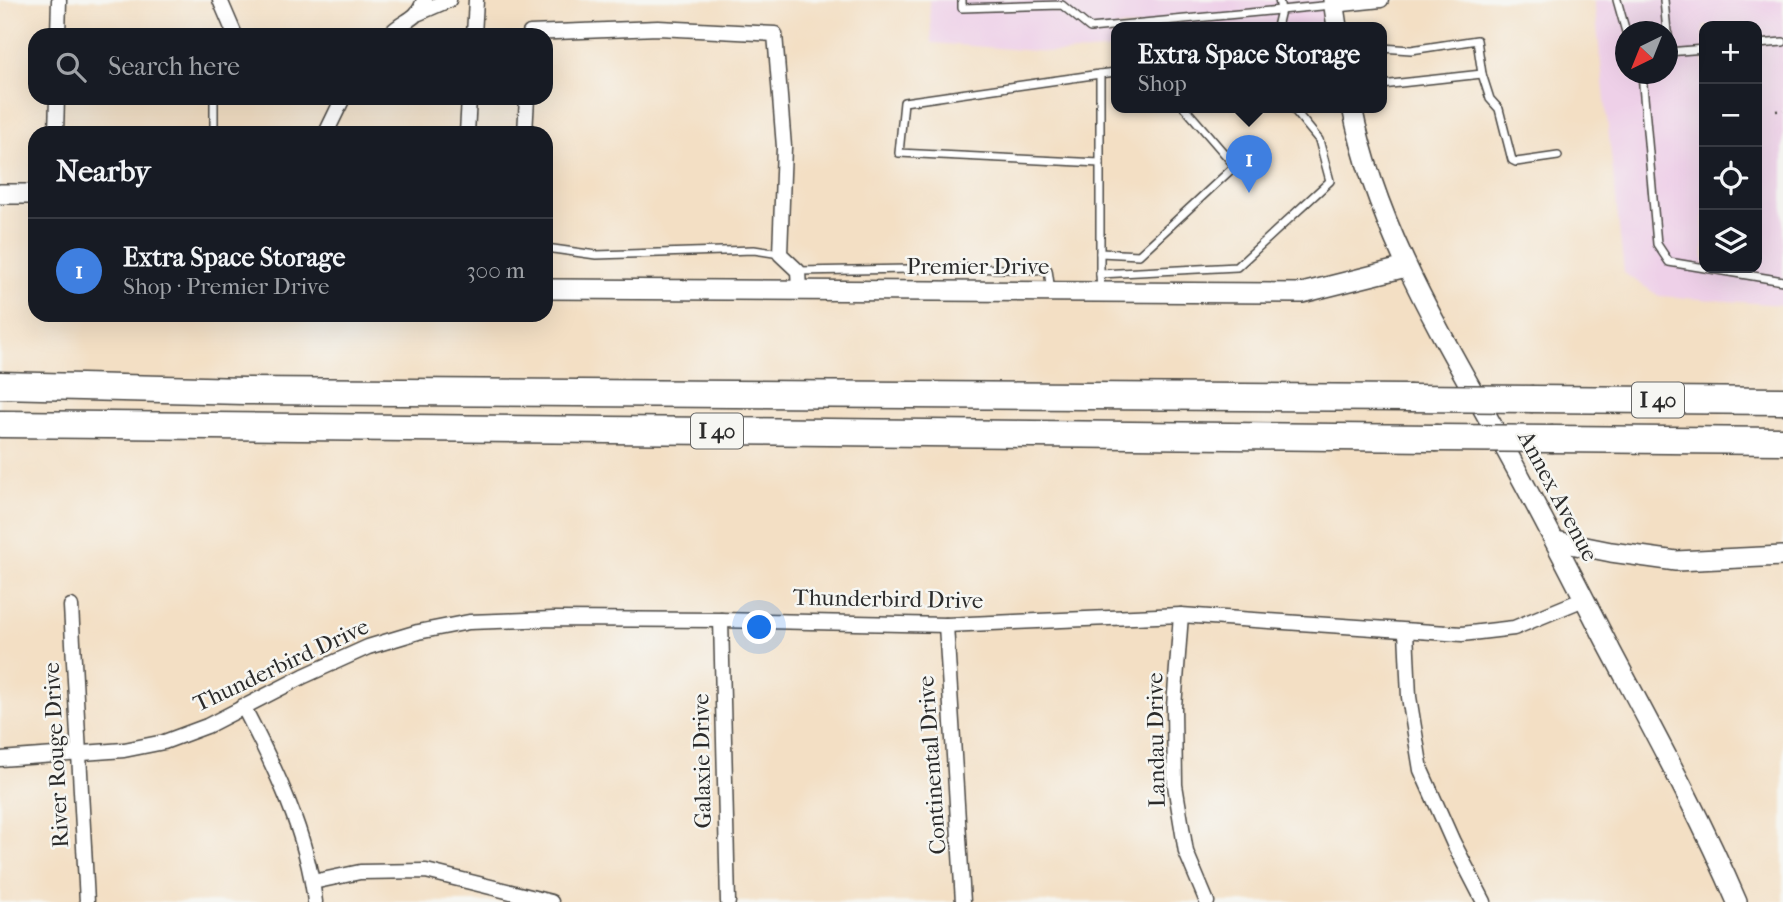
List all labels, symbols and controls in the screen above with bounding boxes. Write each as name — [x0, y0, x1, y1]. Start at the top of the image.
north arrow — [1615, 21, 1678, 84]
map controls — [1699, 21, 1762, 273]
button: + — [1699, 21, 1762, 84]
popup — [1111, 22, 1387, 113]
search box — [28, 28, 553, 105]
text: Extra Space Storage — [1138, 39, 1360, 70]
icon: search — [52, 48, 90, 86]
text: Search here — [108, 51, 240, 82]
text: Shop — [1138, 70, 1187, 97]
button: − — [1699, 84, 1762, 147]
pin: 1 — [1226, 135, 1272, 193]
button: locate — [1699, 147, 1762, 210]
text: Nearby — [56, 154, 151, 189]
button: layers — [1699, 210, 1762, 273]
text: Extra Space Storage — [123, 242, 345, 273]
street label: Premier Drive — [907, 253, 1049, 280]
text: 1 — [75, 257, 83, 284]
text: 300 m — [466, 257, 525, 284]
text: Shop · Premier Drive — [123, 273, 329, 300]
road number: I 40 — [1632, 382, 1684, 418]
road number: I 40 — [691, 414, 743, 448]
street label: Annex Avenue — [1512, 425, 1604, 566]
street label: Thunderbird Drive — [793, 584, 983, 614]
your location — [742, 610, 776, 644]
street label: Thunderbird Drive — [189, 613, 373, 717]
street label: River Rouge Drive — [38, 661, 74, 849]
street label: Landau Drive — [1141, 672, 1171, 808]
street label: Continental Drive — [912, 675, 952, 855]
street label: Galaxie Drive — [687, 693, 717, 829]

